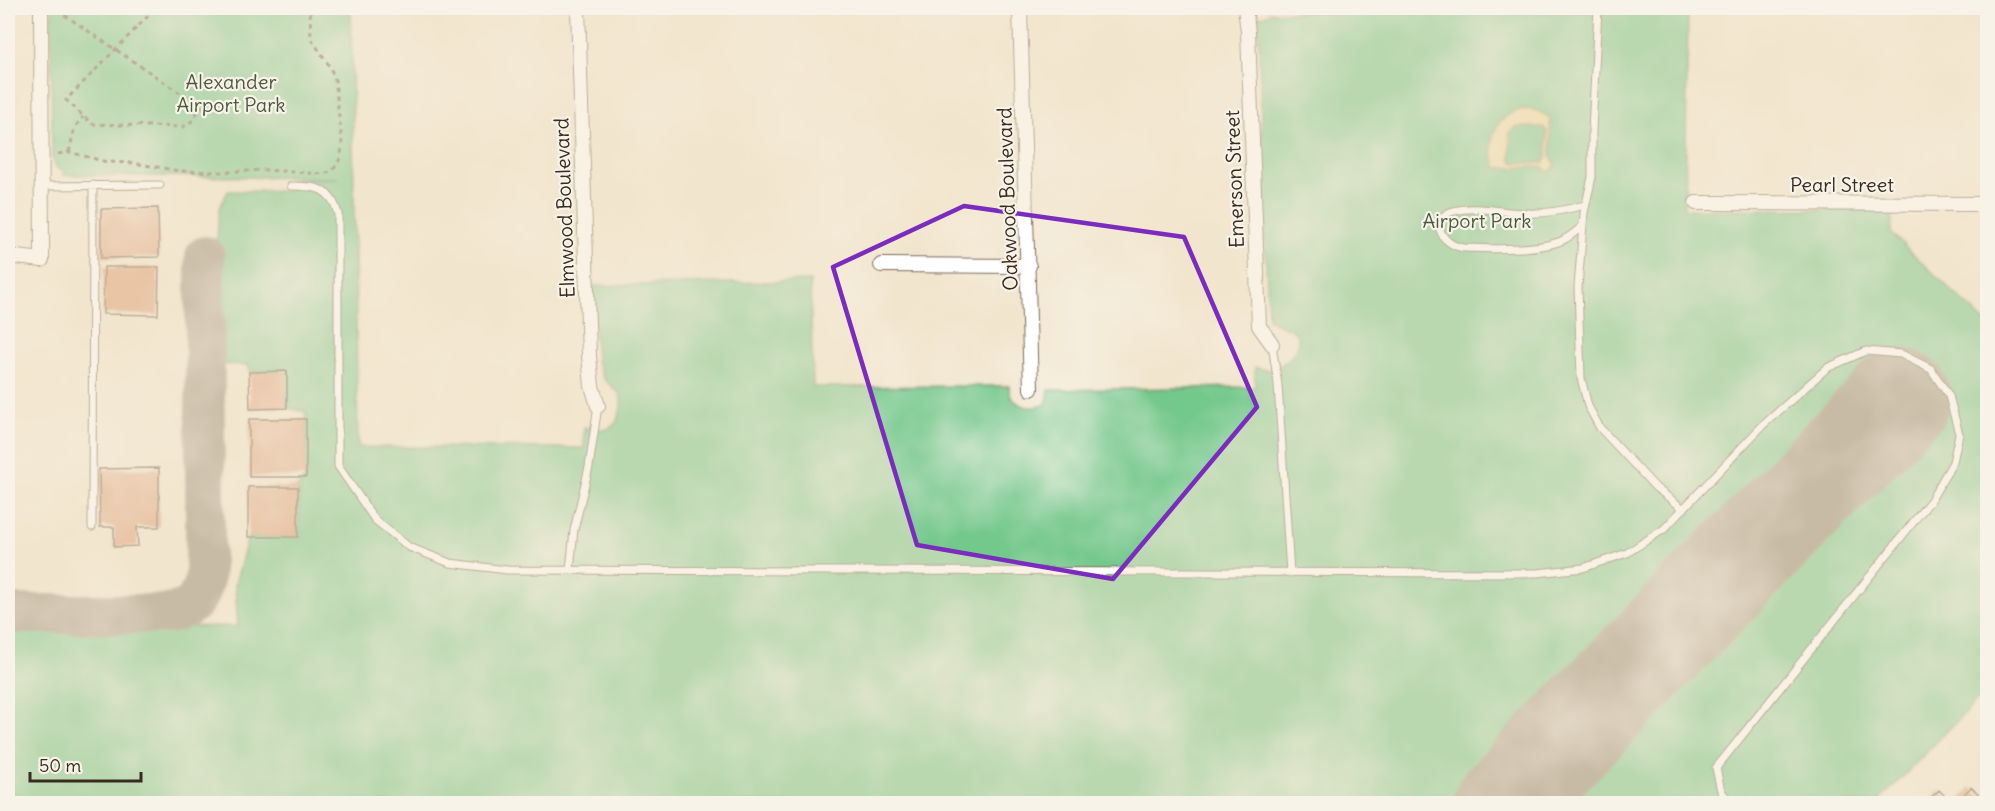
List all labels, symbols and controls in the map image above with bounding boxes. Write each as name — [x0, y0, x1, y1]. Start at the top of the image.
park label: Alexander Airport Park — [176, 69, 286, 117]
street label: Oakwood Boulevard — [991, 106, 1023, 291]
street label: Emerson Street — [1219, 109, 1249, 248]
street label: Elmwood Boulevard — [548, 117, 580, 299]
street label: Pearl Street — [1790, 172, 1894, 197]
park label: Airport Park — [1422, 208, 1532, 233]
scale bar — [30, 745, 141, 783]
text: 50 m — [39, 754, 81, 777]

